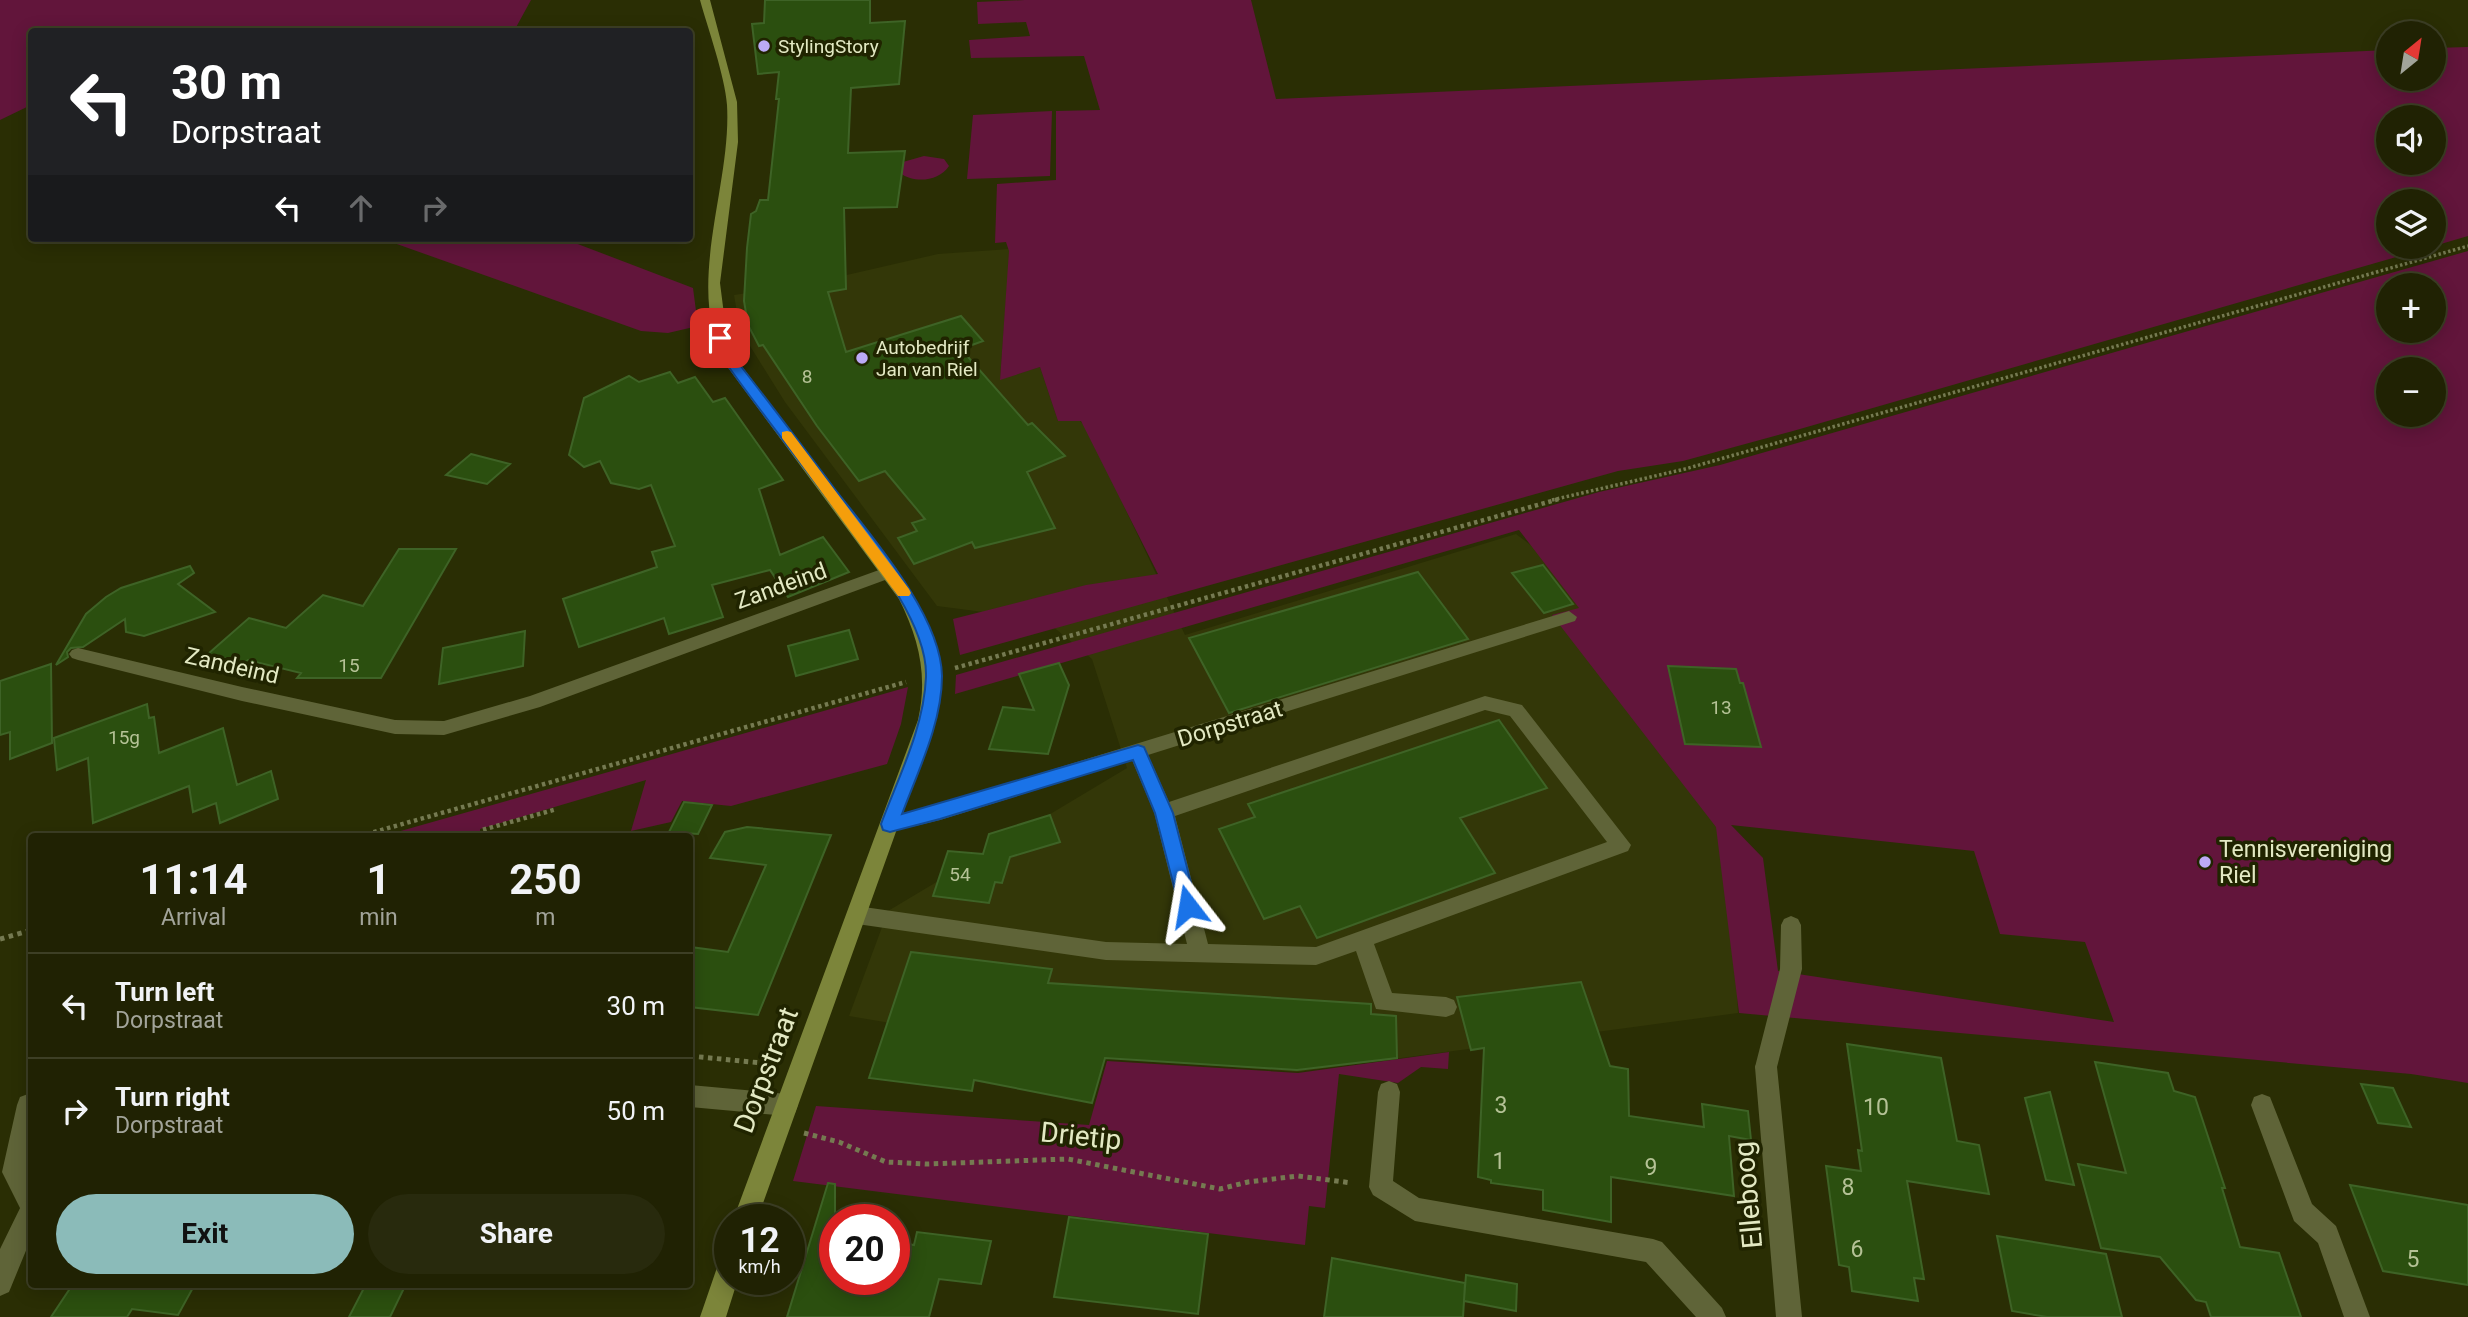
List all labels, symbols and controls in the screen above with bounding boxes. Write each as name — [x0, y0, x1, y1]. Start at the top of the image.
north arrow — [2376, 21, 2446, 91]
map controls — [2376, 21, 2446, 427]
place label: StylingStory — [778, 35, 879, 58]
marker: StylingStory — [756, 38, 772, 54]
text: 30 m — [171, 54, 282, 111]
icon: left — [56, 56, 147, 147]
button: sound — [2376, 105, 2446, 175]
text: Dorpstraat — [171, 113, 322, 151]
icon: left — [269, 189, 307, 227]
icon: ahead — [342, 189, 380, 227]
icon: right — [415, 189, 453, 227]
button: layers — [2376, 189, 2446, 259]
button: + — [2376, 273, 2446, 343]
pin — [690, 308, 750, 368]
icon: arrive — [701, 319, 739, 357]
place label: Autobedrijf Jan van Riel — [876, 336, 978, 381]
marker: Autobedrijf Jan van Riel — [854, 350, 870, 366]
button: − — [2376, 357, 2446, 427]
house number: 8 — [802, 365, 812, 388]
street label: Zandeind — [732, 557, 830, 615]
street label: Zandeind — [182, 642, 282, 690]
house number: 15 — [338, 654, 360, 677]
street label: Dorpstraat — [1174, 695, 1286, 753]
house number: 13 — [1710, 696, 1732, 719]
house number: 15g — [108, 726, 140, 749]
place label: Tennisvereniging Riel — [2219, 836, 2392, 889]
marker: Tennisvereniging Riel — [2197, 854, 2213, 870]
text: 11:14 — [140, 855, 248, 904]
text: 1 — [366, 855, 391, 904]
text: 250 — [509, 855, 582, 904]
house number: 54 — [949, 863, 971, 886]
position arrow — [1151, 869, 1225, 943]
text: Arrival — [161, 904, 226, 931]
text: min — [359, 904, 398, 931]
text: m — [535, 904, 555, 931]
text: Turn left — [115, 977, 214, 1007]
icon: left — [56, 987, 94, 1025]
text: 30 m — [607, 991, 665, 1021]
street label: Dorpstraat — [727, 1003, 805, 1137]
text: Dorpstraat — [115, 1007, 223, 1034]
text: Turn right — [115, 1082, 230, 1112]
icon: right — [56, 1092, 94, 1130]
house number: 3 — [1495, 1092, 1507, 1119]
house number: 10 — [1863, 1094, 1889, 1121]
text: 50 m — [607, 1096, 665, 1126]
text: Dorpstraat — [115, 1112, 223, 1139]
street label: Drietip — [1039, 1115, 1123, 1157]
street label: Elleboog — [1727, 1140, 1769, 1250]
house number: 1 — [1493, 1148, 1505, 1175]
house number: 9 — [1645, 1154, 1657, 1181]
house number: 8 — [1842, 1174, 1854, 1201]
button: Exit — [56, 1194, 354, 1274]
button: Share — [368, 1194, 665, 1274]
speed limit sign: 20 — [819, 1204, 910, 1295]
text: 12 — [739, 1220, 780, 1261]
house number: 6 — [1851, 1236, 1863, 1263]
house number: 5 — [2407, 1246, 2420, 1273]
text: km/h — [738, 1256, 781, 1277]

